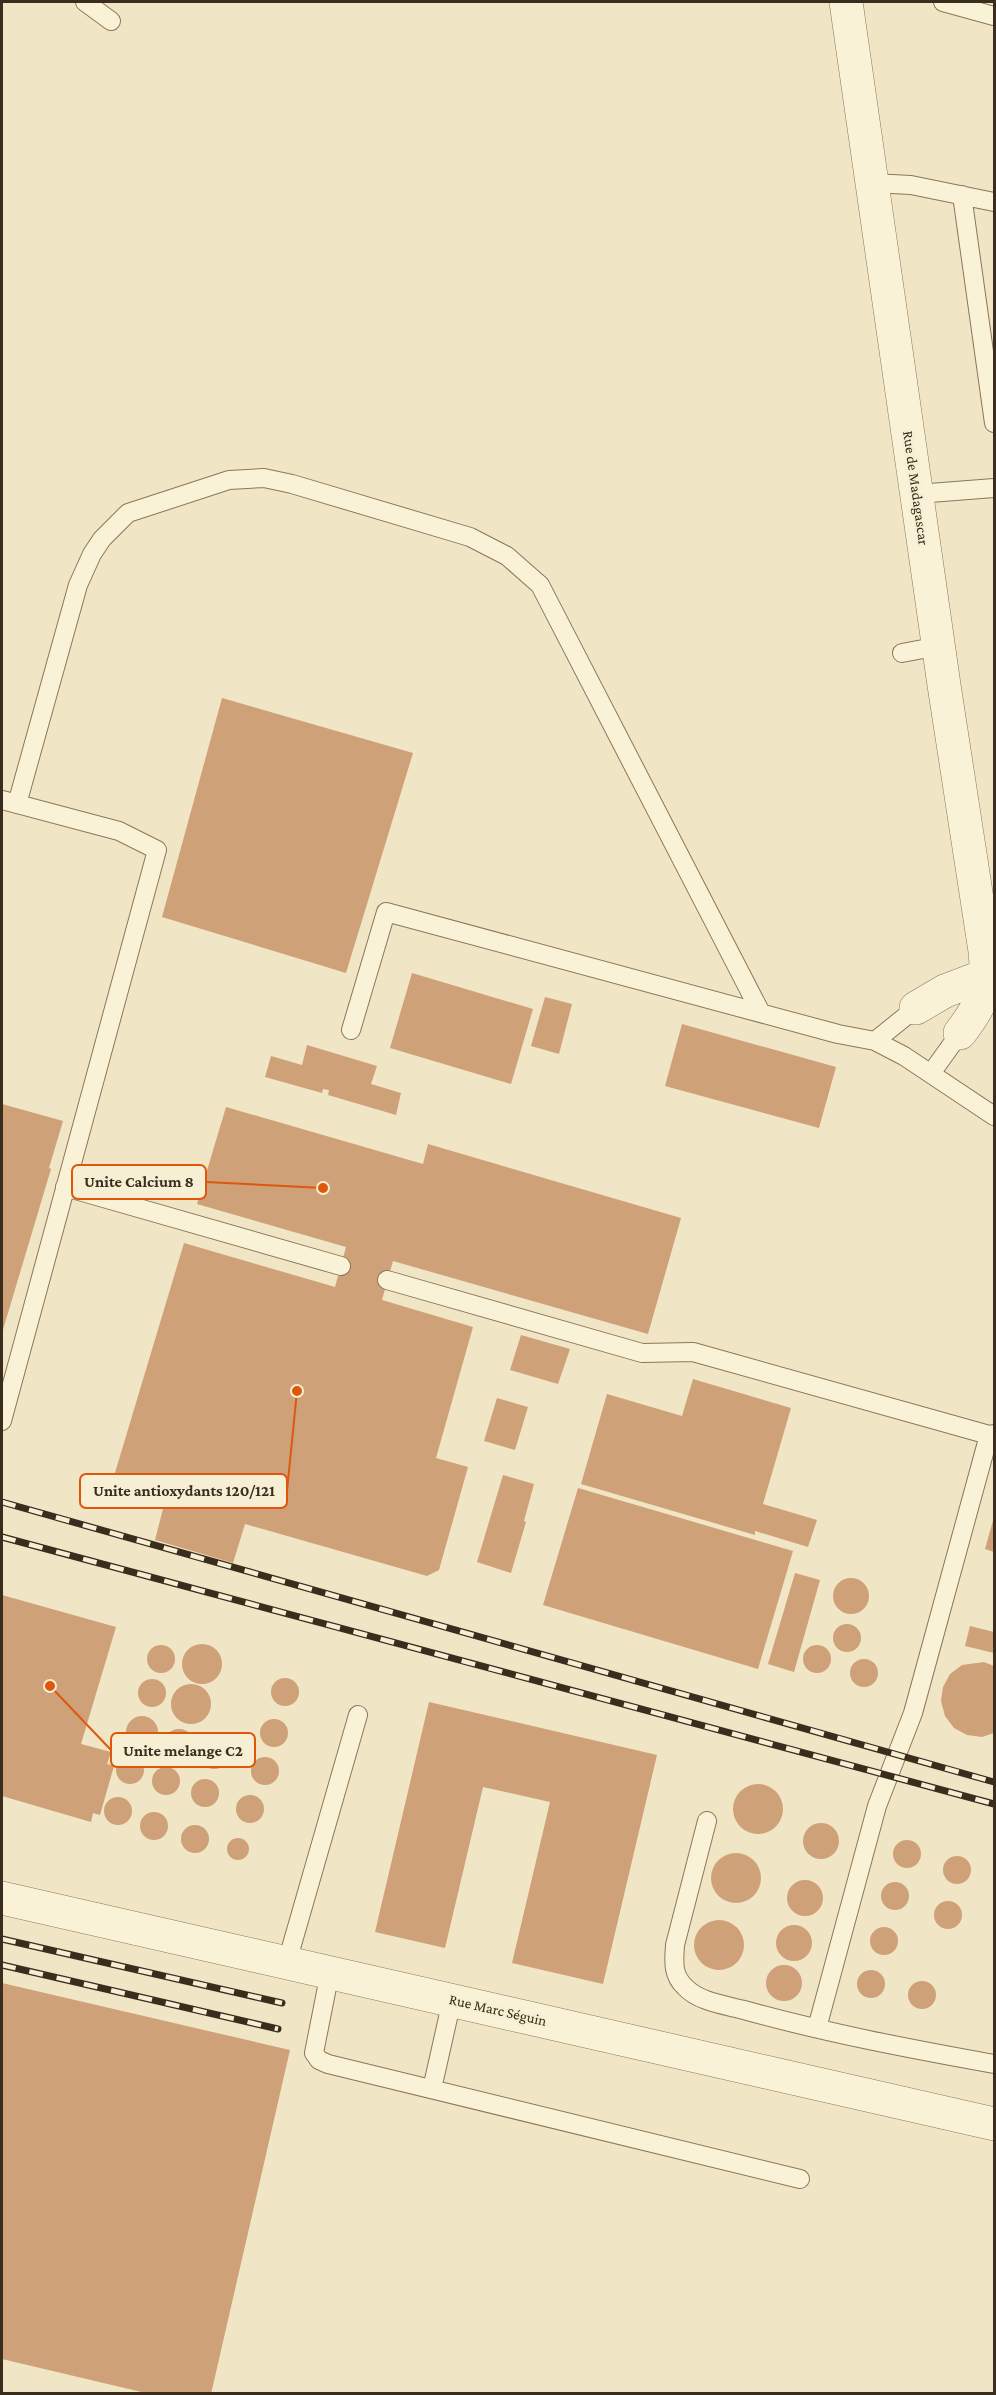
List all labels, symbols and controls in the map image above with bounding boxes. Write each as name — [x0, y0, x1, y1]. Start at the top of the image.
street label: Rue de Madagascar — [899, 430, 932, 547]
callout: Unite Calcium 8 — [72, 1165, 206, 1199]
text: Unite Calcium 8 — [84, 1173, 194, 1190]
callout: Unite antioxydants 120/121 — [80, 1474, 287, 1508]
text: Unite antioxydants 120/121 — [93, 1482, 275, 1499]
callout: Unite melange C2 — [111, 1733, 255, 1767]
text: Unite melange C2 — [123, 1742, 243, 1759]
street label: Rue Marc Séguin — [447, 1991, 548, 2030]

